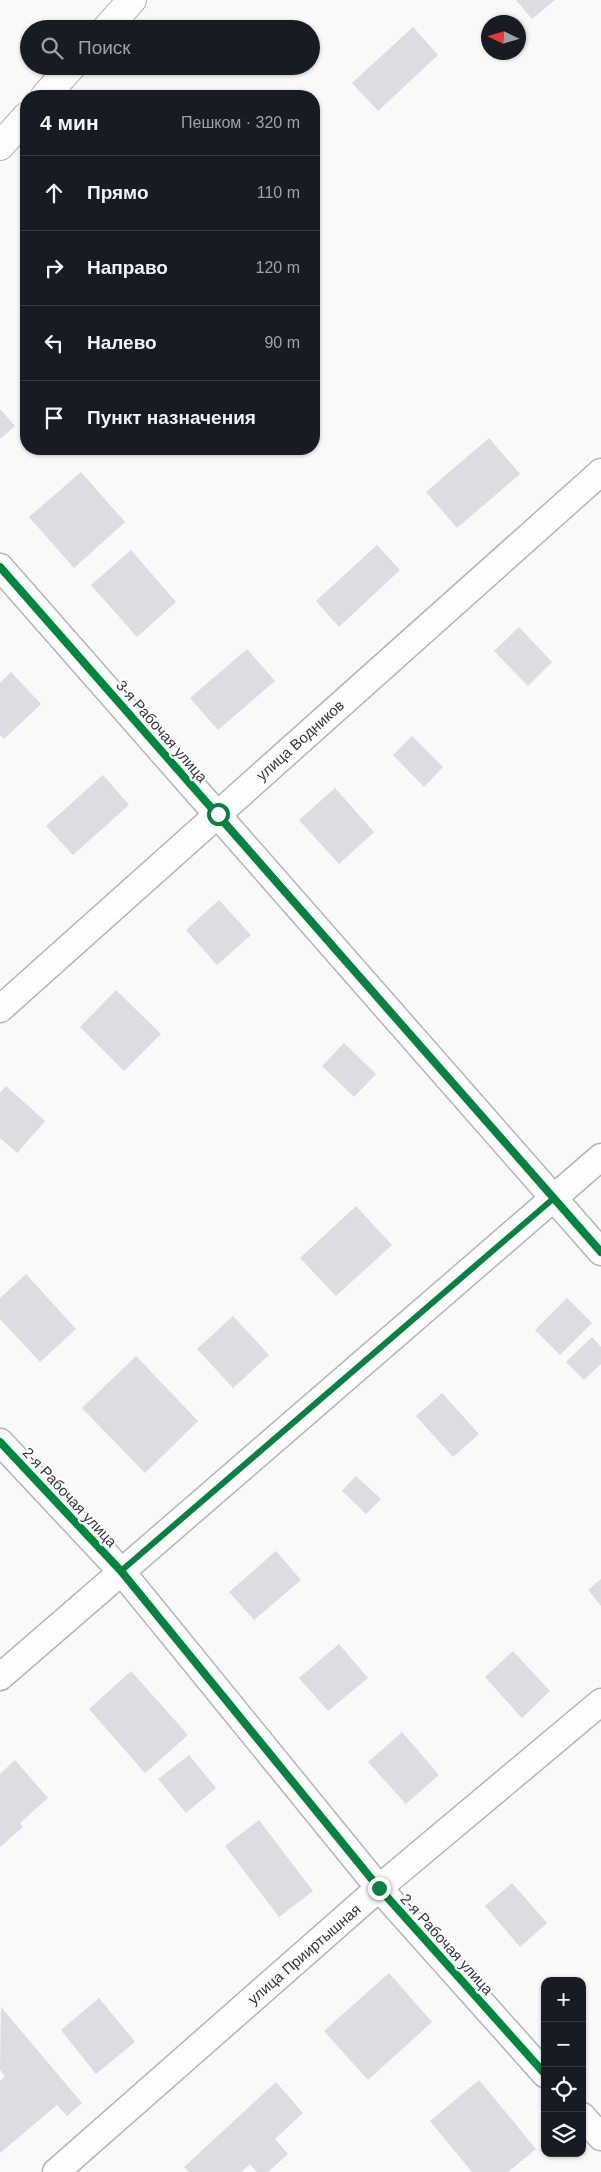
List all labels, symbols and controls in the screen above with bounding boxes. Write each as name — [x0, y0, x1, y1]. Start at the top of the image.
north arrow — [481, 15, 526, 60]
search box — [20, 20, 320, 75]
icon: search — [38, 34, 66, 62]
text: Поиск — [78, 37, 131, 58]
text: 4 мин — [40, 111, 99, 134]
text: Пешком · 320 m — [181, 114, 300, 131]
icon: ahead — [40, 179, 68, 207]
text: Прямо — [87, 182, 149, 203]
text: 110 m — [257, 184, 300, 201]
icon: right — [40, 254, 68, 282]
text: Направо — [87, 257, 168, 278]
text: 120 m — [256, 259, 300, 276]
icon: left — [40, 329, 68, 357]
text: Налево — [87, 332, 157, 353]
text: 90 m — [264, 334, 300, 351]
icon: arrive — [40, 404, 68, 432]
text: Пункт назначения — [87, 407, 256, 428]
street label: 3-я Рабочая улица — [113, 676, 211, 786]
street label: улица Водников — [253, 696, 347, 784]
route start — [207, 803, 230, 826]
street label: 2-я Рабочая улица — [20, 1444, 121, 1551]
route end — [368, 1877, 391, 1900]
street label: 2-я Рабочая улица — [397, 1890, 497, 1998]
street label: улица Прииртышная — [244, 1900, 364, 2008]
map controls — [541, 1977, 586, 2157]
button: + — [541, 1977, 586, 2022]
button: − — [541, 2022, 586, 2067]
button: locate — [541, 2067, 586, 2112]
button: layers — [541, 2112, 586, 2157]

